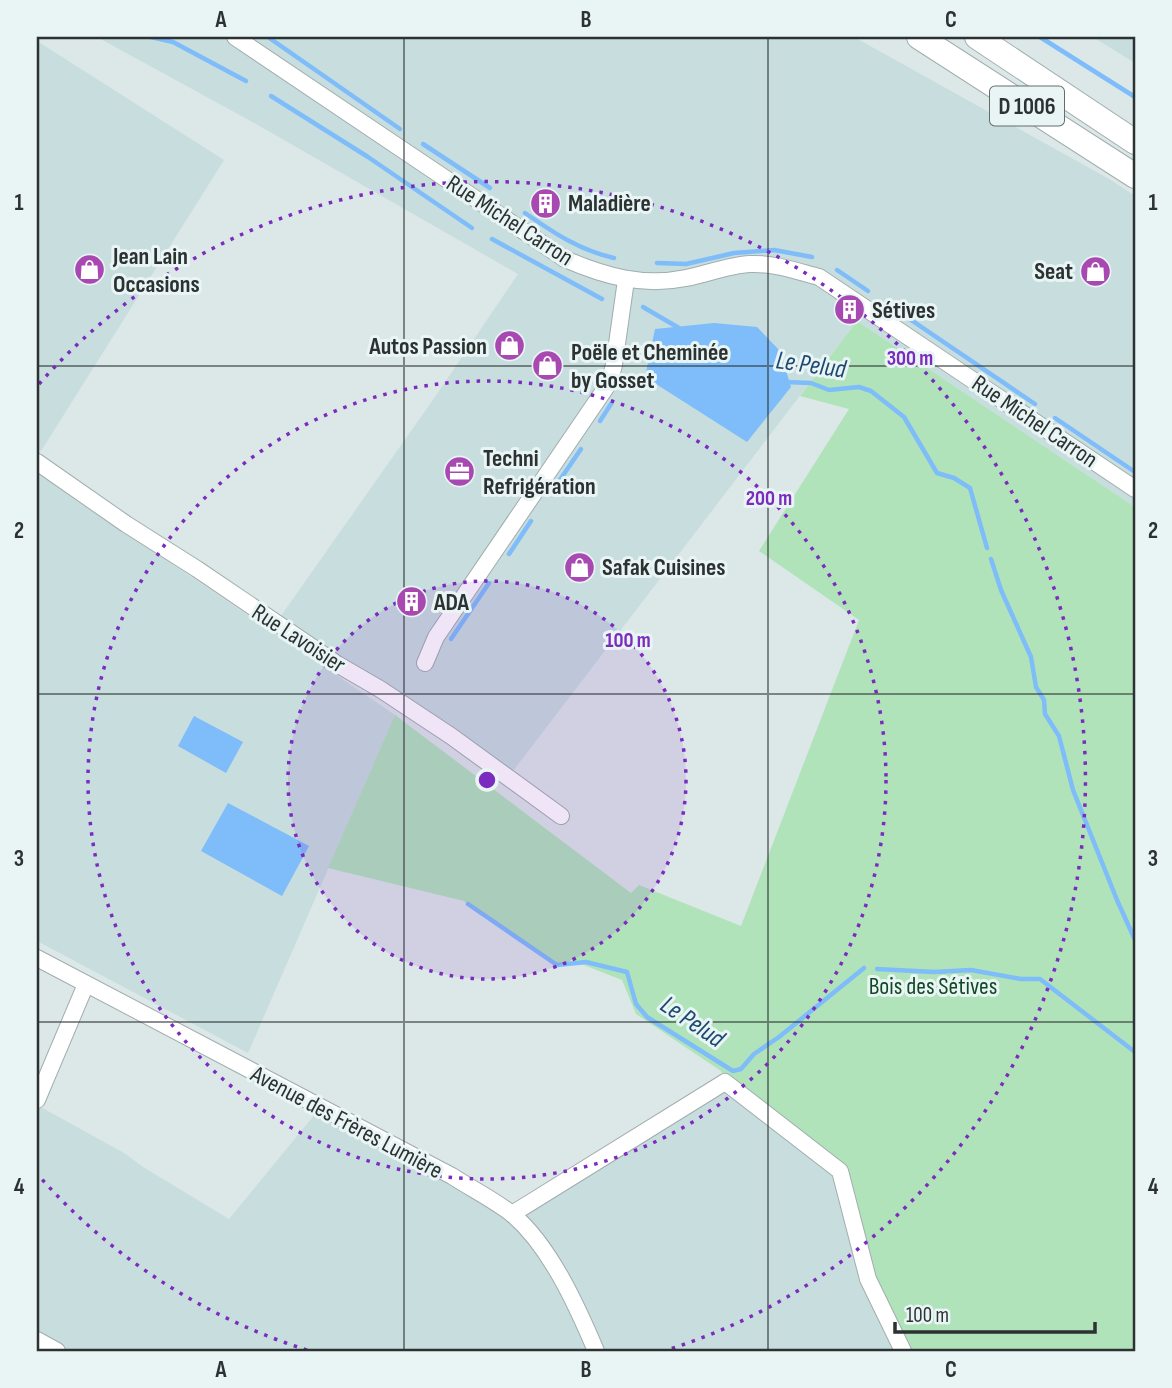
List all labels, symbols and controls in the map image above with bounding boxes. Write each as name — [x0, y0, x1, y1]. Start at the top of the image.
text: A — [215, 6, 228, 34]
text: B — [581, 6, 592, 34]
text: C — [945, 6, 957, 34]
road number: D 1006 — [990, 86, 1064, 125]
street label: Rue Michel Carron — [441, 169, 579, 272]
building icon: Maladière — [528, 186, 562, 220]
text: 1 — [14, 189, 24, 217]
place label: Maladière — [568, 189, 651, 218]
text: 1 — [1148, 189, 1158, 217]
place label: Jean Lain Occasions — [112, 242, 200, 299]
shop icon: Jean Lain Occasions — [73, 253, 107, 287]
shop icon: Seat — [1079, 254, 1113, 288]
place label: Seat — [1034, 257, 1073, 286]
building icon: Sétives — [832, 293, 866, 327]
place label: Sétives — [872, 296, 935, 325]
shop icon: Autos Passion — [493, 329, 527, 363]
place label: Autos Passion — [368, 332, 487, 361]
place label: Poële et Cheminée by Gosset — [571, 338, 729, 395]
water label: Le Pelud — [774, 345, 849, 386]
text: 300 m — [887, 346, 933, 371]
shop icon: Poële et Cheminée by Gosset — [531, 349, 565, 383]
street label: Rue Michel Carron — [966, 369, 1103, 474]
place label: Techni Refrigération — [483, 444, 596, 501]
office icon: Techni Refrigération — [443, 455, 477, 489]
text: 200 m — [746, 486, 792, 511]
text: 2 — [14, 517, 24, 545]
text: 2 — [1148, 517, 1158, 545]
shop icon: Safak Cuisines — [562, 550, 596, 584]
place label: Safak Cuisines — [602, 553, 725, 582]
building icon: ADA — [394, 585, 428, 619]
place label: ADA — [433, 588, 469, 617]
street label: Rue Lavoisier — [247, 597, 351, 679]
text: 100 m — [605, 628, 651, 653]
centre of rings — [475, 768, 499, 792]
text: 3 — [14, 845, 24, 873]
text: 3 — [1148, 845, 1158, 873]
park label: Bois des Sétives — [869, 972, 997, 1001]
water label: Le Pelud — [654, 990, 731, 1055]
street label: Avenue des Frères Lumière — [245, 1059, 448, 1185]
text: 4 — [14, 1173, 25, 1201]
text: 4 — [1148, 1173, 1159, 1201]
scale bar — [895, 1290, 1095, 1334]
text: 100 m — [906, 1303, 949, 1328]
text: A — [215, 1356, 228, 1384]
text: B — [581, 1356, 592, 1384]
text: C — [945, 1356, 957, 1384]

